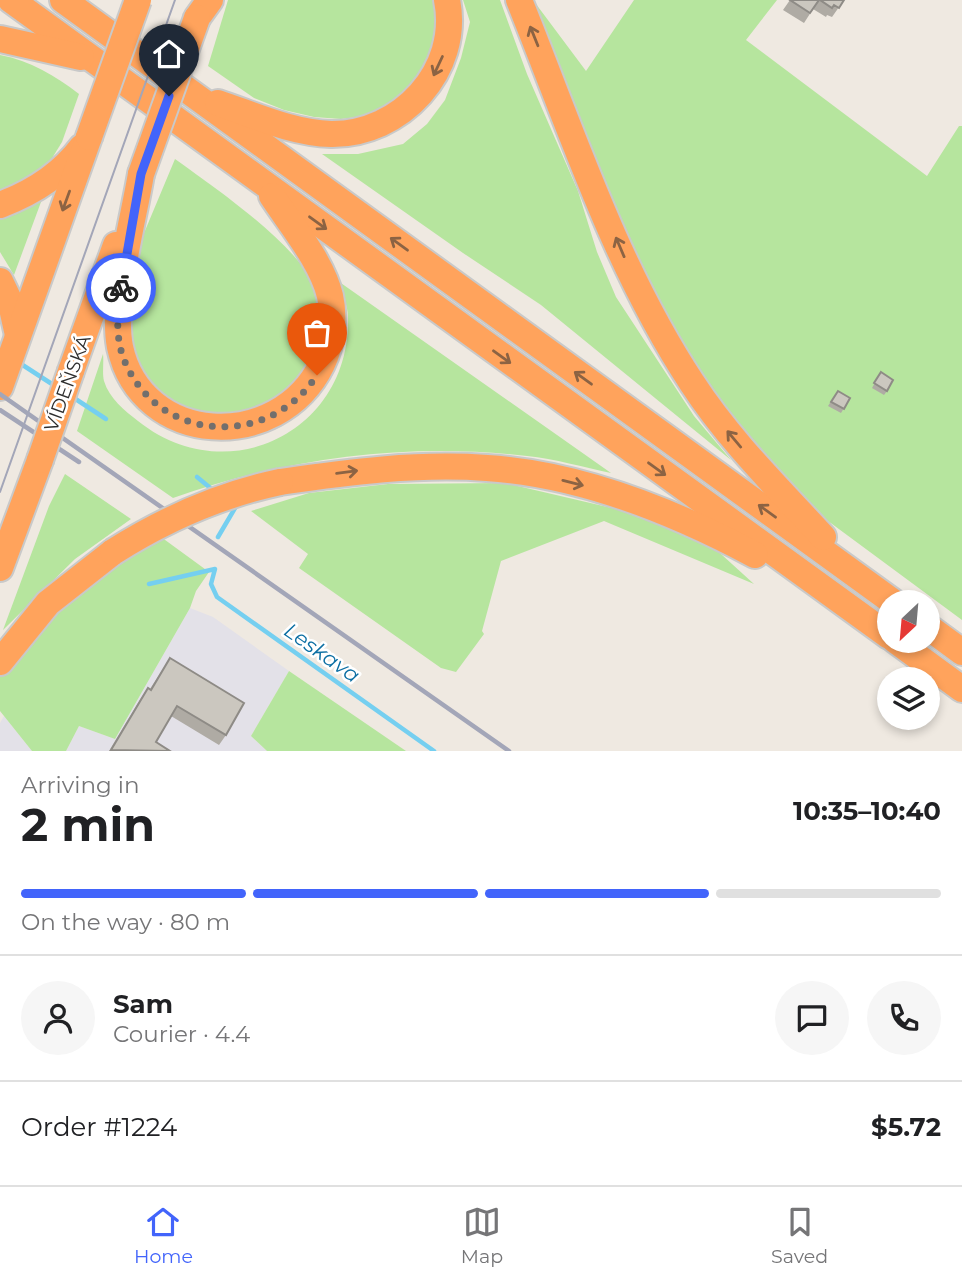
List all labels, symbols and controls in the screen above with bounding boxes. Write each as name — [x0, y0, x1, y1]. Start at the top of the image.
pin — [139, 24, 199, 96]
one-way arrow — [526, 26, 539, 47]
icon: home — [150, 35, 188, 73]
one-way arrow — [431, 55, 444, 76]
one-way arrow — [59, 190, 71, 212]
one-way arrow — [308, 216, 327, 230]
one-way arrow — [612, 236, 625, 258]
one-way arrow — [390, 237, 409, 251]
courier — [86, 253, 156, 323]
icon: bike — [102, 269, 140, 307]
pin — [287, 303, 347, 375]
icon: bag — [298, 314, 336, 352]
street label: VÍDEŇSKÁ — [39, 331, 96, 434]
one-way arrow — [492, 349, 511, 364]
one-way arrow — [574, 370, 593, 385]
one-way arrow — [726, 430, 742, 448]
one-way arrow — [647, 461, 666, 476]
one-way arrow — [335, 466, 358, 479]
one-way arrow — [561, 476, 584, 490]
one-way arrow — [758, 504, 777, 518]
north arrow — [877, 590, 940, 653]
map controls — [877, 590, 940, 730]
water label: Leskava — [280, 617, 365, 688]
button: layers — [877, 667, 940, 730]
text: Arriving in — [21, 771, 140, 799]
text: 10:35–10:40 — [793, 795, 941, 827]
text: 2 min — [21, 796, 155, 853]
text: On the way · 80 m — [21, 908, 230, 936]
button: person — [21, 981, 95, 1055]
button: chat — [775, 981, 849, 1055]
button: phone — [867, 981, 941, 1055]
text: Sam — [113, 988, 173, 1020]
text: Courier · 4.4 — [113, 1020, 250, 1048]
text: Order #1224 — [21, 1111, 177, 1143]
text: $5.72 — [871, 1111, 941, 1143]
tab: Home — [134, 1203, 193, 1268]
tab: Map — [461, 1203, 503, 1268]
tab: Saved — [771, 1203, 828, 1268]

